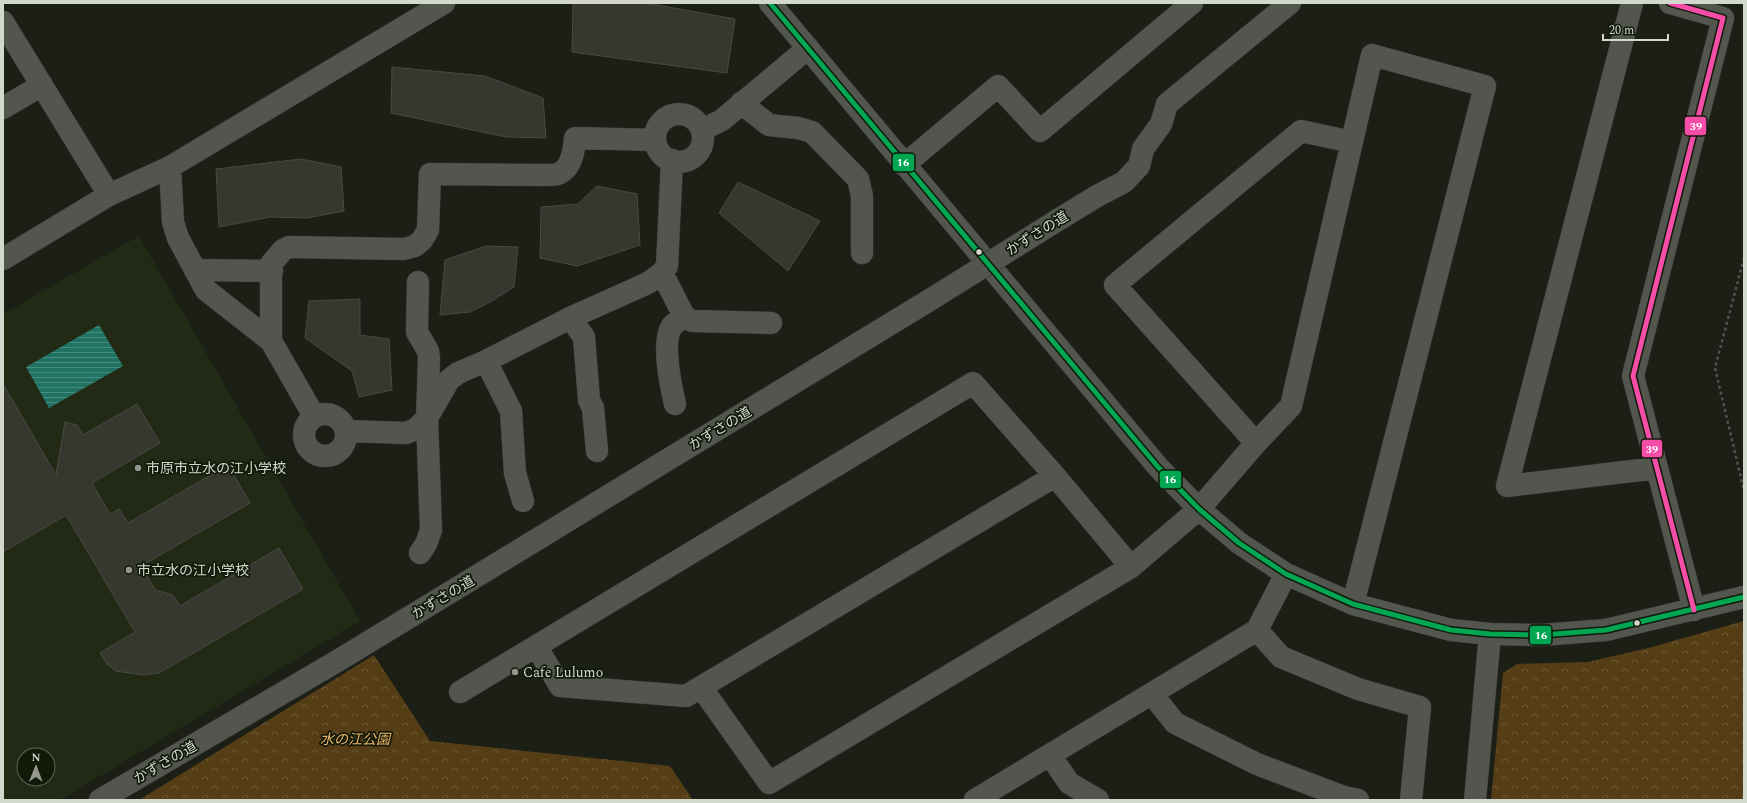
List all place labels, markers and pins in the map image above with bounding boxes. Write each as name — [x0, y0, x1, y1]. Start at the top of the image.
unlabelled marker — [974, 247, 984, 257]
place label: 市原市立水の江小学校 — [146, 458, 286, 479]
marker: 市原市立水の江小学校 — [133, 463, 143, 473]
place label: 市立水の江小学校 — [137, 560, 249, 581]
marker: 市立水の江小学校 — [124, 565, 134, 575]
unlabelled marker — [1632, 618, 1642, 628]
place label: Cafe Lulumo — [523, 662, 603, 683]
marker: Cafe Lulumo — [510, 667, 520, 677]

